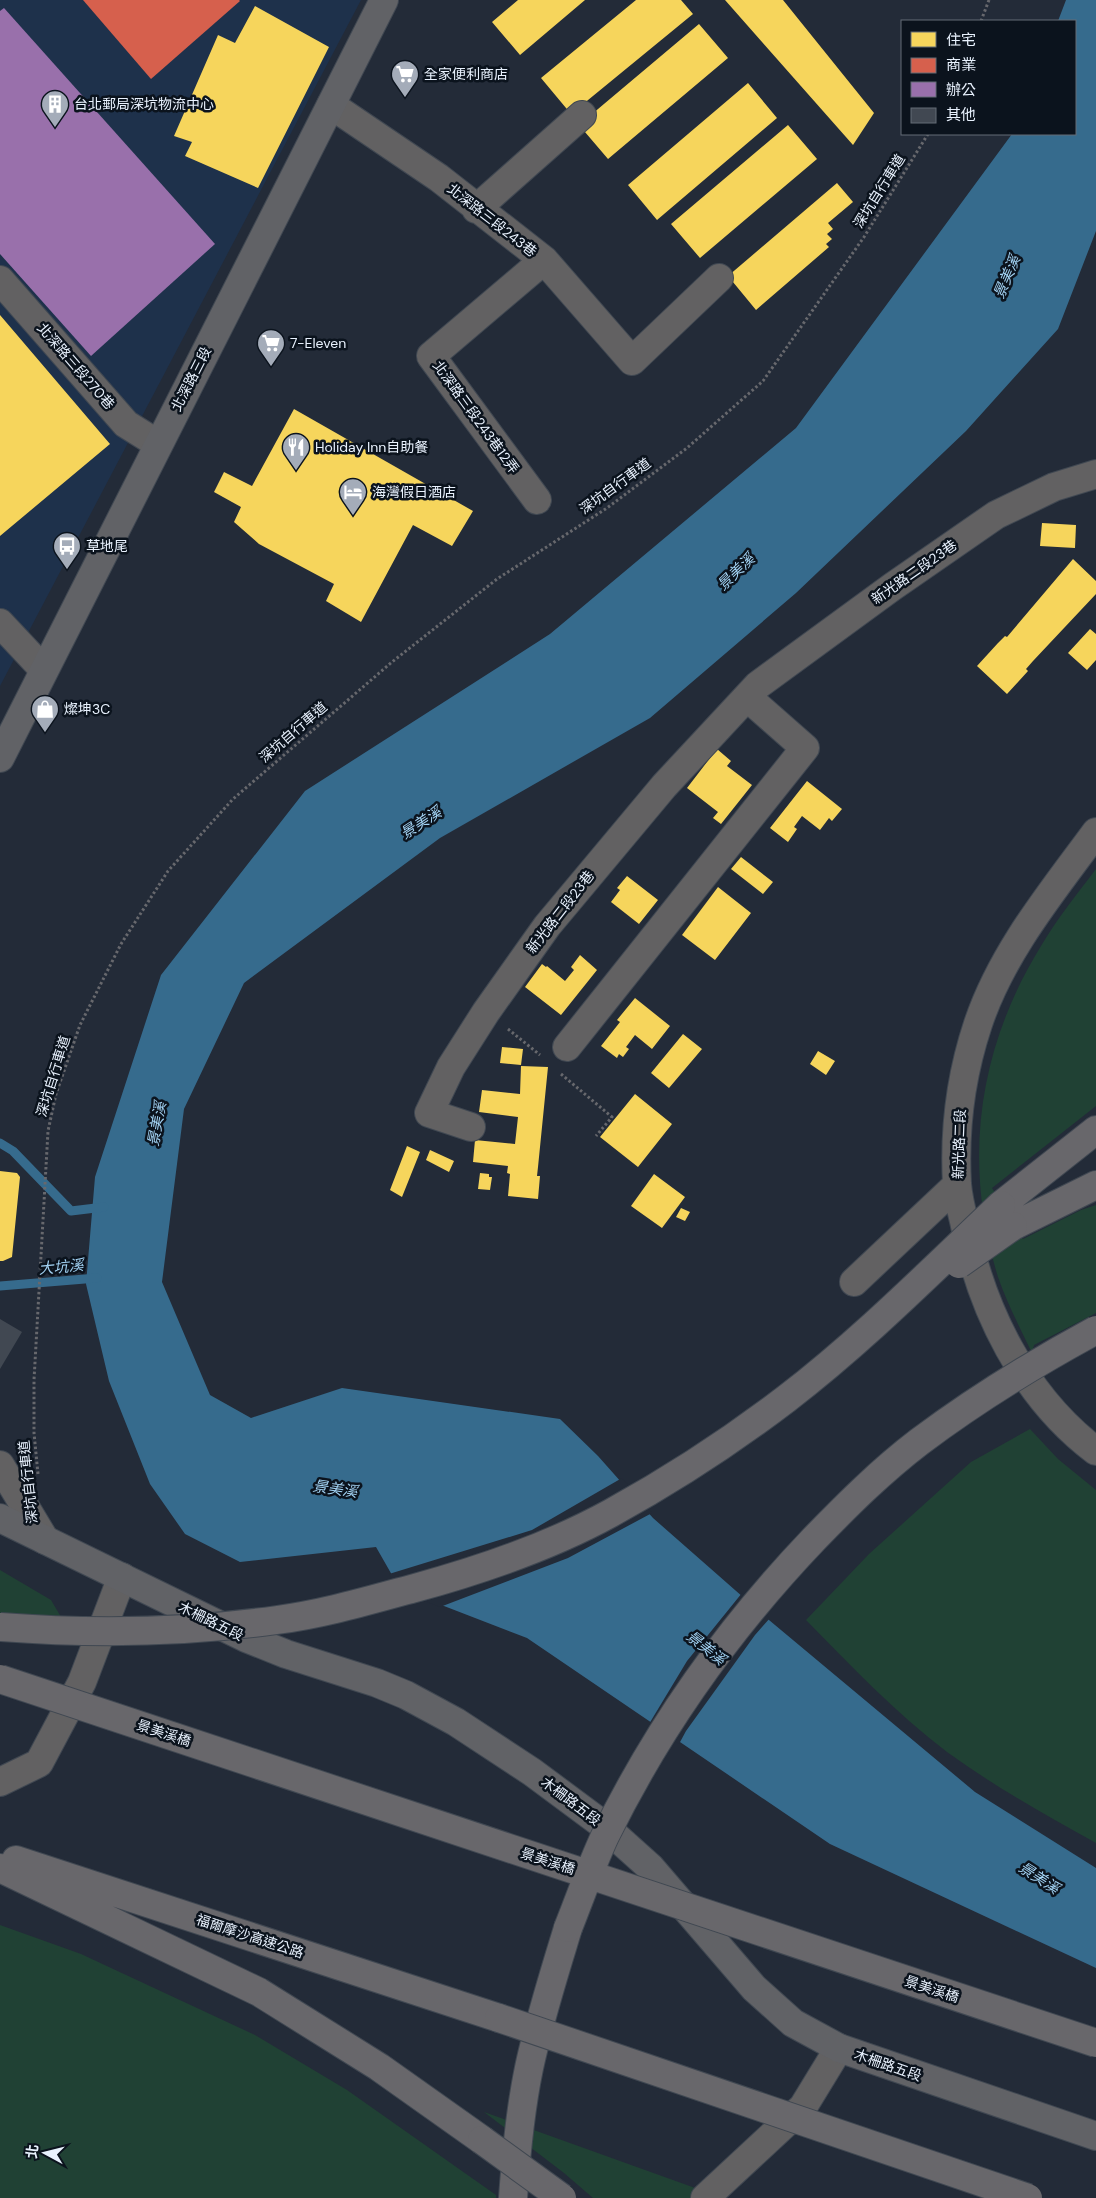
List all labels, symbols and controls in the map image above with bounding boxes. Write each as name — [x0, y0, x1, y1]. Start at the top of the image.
legend — [901, 20, 1076, 135]
text: 住宅 — [946, 30, 976, 50]
text: 商業 — [946, 55, 976, 75]
supermarket icon: 全家便利商店 — [390, 59, 420, 98]
place label: 全家便利商店 — [424, 65, 508, 83]
text: 辦公 — [946, 80, 976, 100]
building icon: 台北郵局深坑物流中心 — [40, 89, 70, 128]
place label: 台北郵局深坑物流中心 — [74, 95, 214, 113]
text: 其他 — [946, 105, 976, 125]
street label: 深坑自行車道 — [849, 151, 909, 231]
street label: 北深路三段243巷 — [444, 179, 540, 261]
water label: 景美溪 — [989, 251, 1026, 302]
street label: 北深路三段270巷 — [34, 319, 118, 413]
supermarket icon: 7-Eleven — [256, 328, 286, 367]
place label: 7-Eleven — [290, 334, 346, 352]
street label: 北深路三段 — [167, 344, 215, 414]
street label: 北深路三段243巷12弄 — [429, 357, 523, 477]
restaurant icon: Holiday Inn自助餐 — [281, 432, 311, 471]
place label: Holiday Inn自助餐 — [315, 438, 428, 456]
street label: 深坑自行車道 — [576, 454, 654, 518]
hotel icon: 海灣假日酒店 — [338, 477, 368, 516]
place label: 海灣假日酒店 — [372, 483, 456, 501]
bus stop icon: 草地尾 — [52, 531, 82, 570]
street label: 新光路二段23巷 — [868, 536, 960, 608]
place label: 草地尾 — [86, 537, 128, 555]
water label: 景美溪 — [713, 548, 761, 595]
shop icon: 燦坤3C — [30, 694, 60, 733]
street label: 深坑自行車道 — [255, 698, 331, 766]
place label: 燦坤3C — [64, 700, 110, 718]
water label: 景美溪 — [397, 801, 447, 844]
street label: 新光路二段23巷 — [522, 867, 598, 957]
street label: 深坑自行車道 — [32, 1033, 74, 1119]
water label: 景美溪 — [143, 1098, 171, 1148]
street label: 新光路二段 — [949, 1109, 969, 1179]
water label: 大坑溪 — [38, 1255, 86, 1279]
street label: 深坑自行車道 — [15, 1439, 41, 1525]
water label: 景美溪 — [311, 1476, 361, 1502]
street label: 木柵路五段 — [176, 1598, 246, 1644]
water label: 景美溪 — [682, 1626, 731, 1671]
street label: 景美溪橋 — [135, 1716, 193, 1750]
street label: 木柵路五段 — [538, 1773, 604, 1829]
street label: 景美溪橋 — [519, 1844, 577, 1878]
water label: 景美溪 — [1015, 1857, 1065, 1900]
street label: 福爾摩沙高速公路 — [194, 1910, 306, 1962]
street label: 景美溪橋 — [903, 1972, 961, 2006]
street label: 木柵路五段 — [852, 2045, 924, 2085]
north arrow — [20, 2128, 70, 2178]
text: 北 — [22, 2143, 42, 2159]

